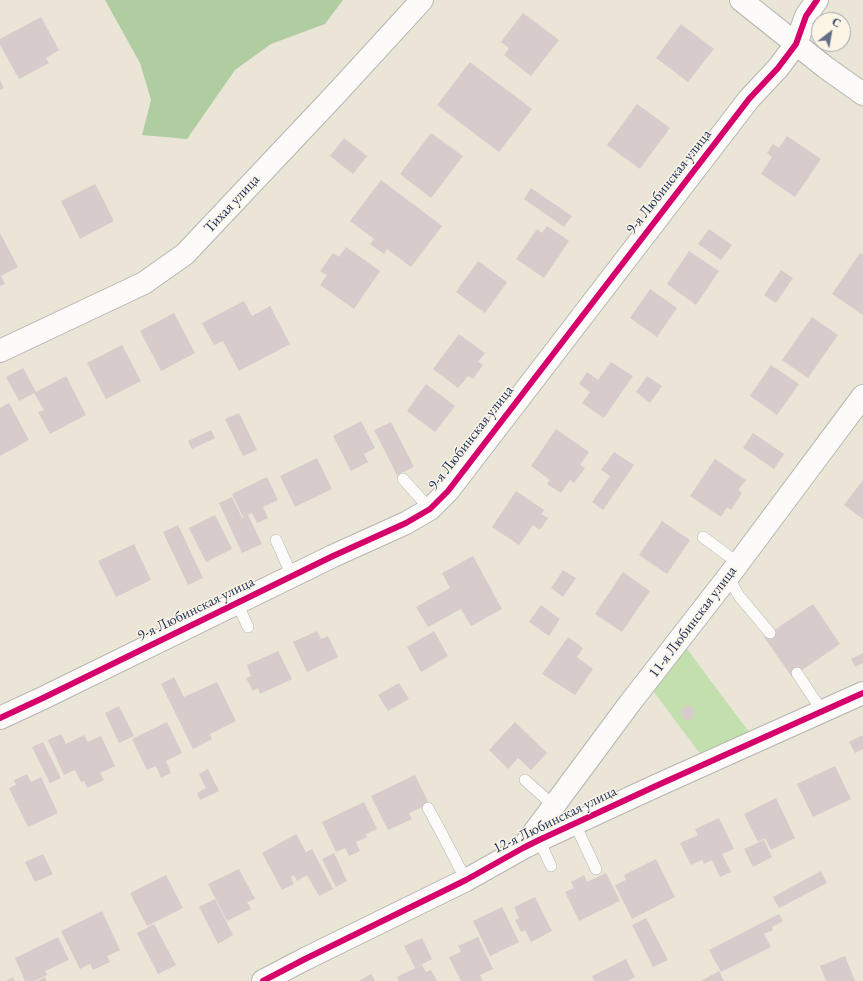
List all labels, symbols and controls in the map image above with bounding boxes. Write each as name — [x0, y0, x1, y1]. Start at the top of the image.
north arrow — [811, 12, 851, 52]
text: С — [830, 15, 844, 31]
street label: 9-я Любинская улица — [623, 126, 715, 238]
street label: Тихая улица — [200, 171, 264, 237]
street label: 9-я Любинская улица — [425, 382, 517, 494]
street label: 11-я Любинская улица — [645, 563, 741, 681]
street label: 9-я Любинская улица — [135, 573, 257, 645]
street label: 12-я Любинская улица — [490, 782, 620, 858]

